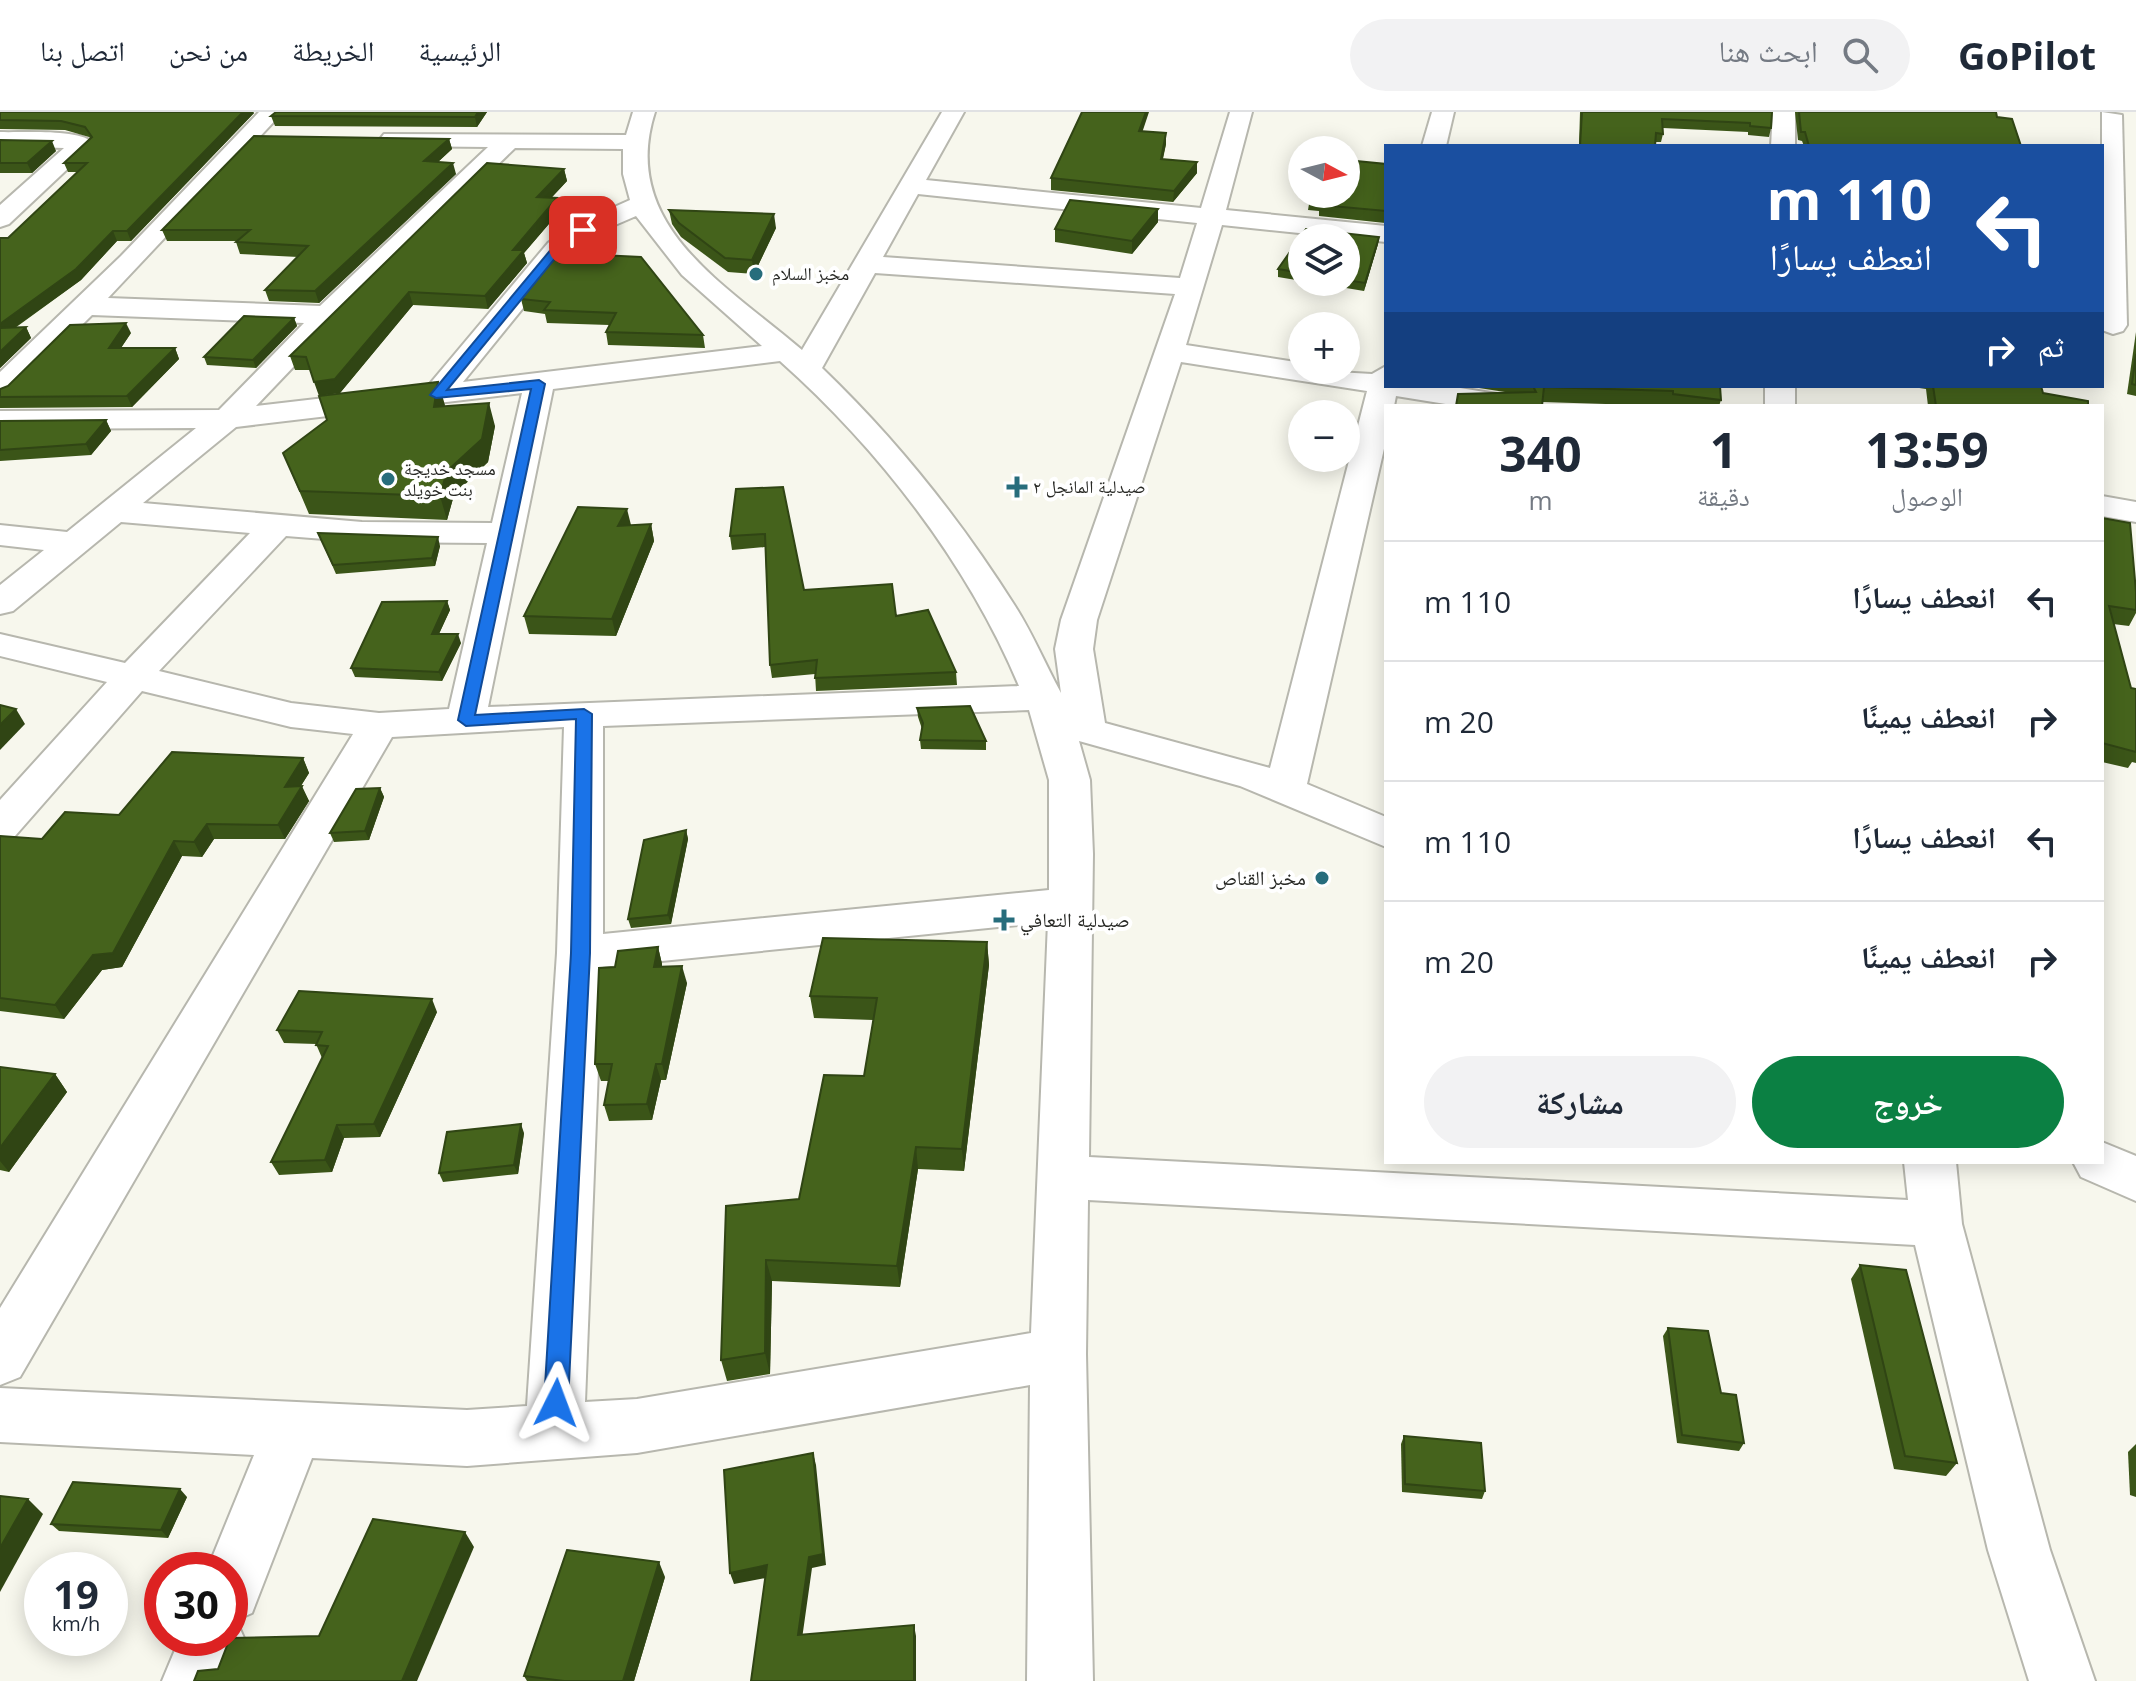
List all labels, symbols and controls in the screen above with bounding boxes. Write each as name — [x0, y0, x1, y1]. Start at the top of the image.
search box — [1350, 19, 1910, 91]
text: GoPilot — [1958, 29, 2096, 81]
text: ابحث هنا — [1719, 30, 1818, 71]
text: اتصل بنا — [40, 31, 125, 69]
text: من نحن — [169, 31, 248, 69]
text: الخريطة — [292, 31, 374, 69]
text: الرئيسية — [418, 31, 501, 69]
icon: search — [1838, 33, 1882, 77]
north arrow — [1288, 136, 1360, 208]
map controls — [1288, 136, 1360, 472]
text: 110 m — [1766, 160, 1932, 236]
icon: left — [1960, 176, 2064, 280]
pin — [549, 196, 617, 264]
icon: arrive — [561, 208, 605, 252]
button: layers — [1288, 224, 1360, 296]
text: انعطف يسارًا — [1769, 232, 1932, 281]
place label: مخبز السلام — [772, 261, 849, 286]
marker: مخبز السلام — [747, 265, 765, 283]
button: + — [1288, 312, 1360, 384]
text: ثم — [2038, 325, 2064, 366]
icon: right — [1978, 328, 2022, 372]
button: − — [1288, 400, 1360, 472]
text: 1 — [1710, 417, 1737, 482]
text: 13:59 — [1865, 417, 1989, 482]
text: 340 — [1499, 421, 1582, 486]
place label: مسجد خديجة بنت خويلد — [404, 456, 496, 501]
marker: مسجد خديجة بنت خويلد — [379, 470, 397, 488]
place label: صيدلية المانجل ٢ — [1033, 474, 1146, 498]
marker: صيدلية المانجل ٢ — [1008, 478, 1026, 496]
text: دقيقة — [1697, 478, 1750, 514]
text: الوصول — [1891, 478, 1963, 514]
text: m — [1528, 482, 1553, 518]
text: انعطف يسارًا — [1852, 576, 1996, 617]
icon: left — [2020, 579, 2064, 623]
text: 110 m — [1424, 581, 1511, 622]
text: انعطف يمينًا — [1861, 696, 1996, 737]
icon: right — [2020, 699, 2064, 743]
text: 20 m — [1424, 701, 1494, 742]
text: انعطف يسارًا — [1852, 816, 1996, 857]
icon: left — [2020, 819, 2064, 863]
text: 110 m — [1424, 821, 1511, 862]
place label: مخبز القناص — [1215, 864, 1306, 891]
marker: مخبز القناص — [1313, 869, 1331, 887]
place label: صيدلية التعافي — [1020, 906, 1130, 936]
marker: صيدلية التعافي — [995, 911, 1013, 929]
text: انعطف يمينًا — [1861, 936, 1996, 977]
icon: right — [2020, 939, 2064, 983]
text: 20 m — [1424, 941, 1494, 982]
button: مشاركة — [1424, 1056, 1736, 1148]
button: خروج — [1752, 1056, 2064, 1148]
position arrow — [514, 1361, 598, 1445]
speed limit sign: 30 — [144, 1552, 248, 1656]
text: 19 — [53, 1566, 99, 1621]
text: km/h — [52, 1610, 100, 1637]

